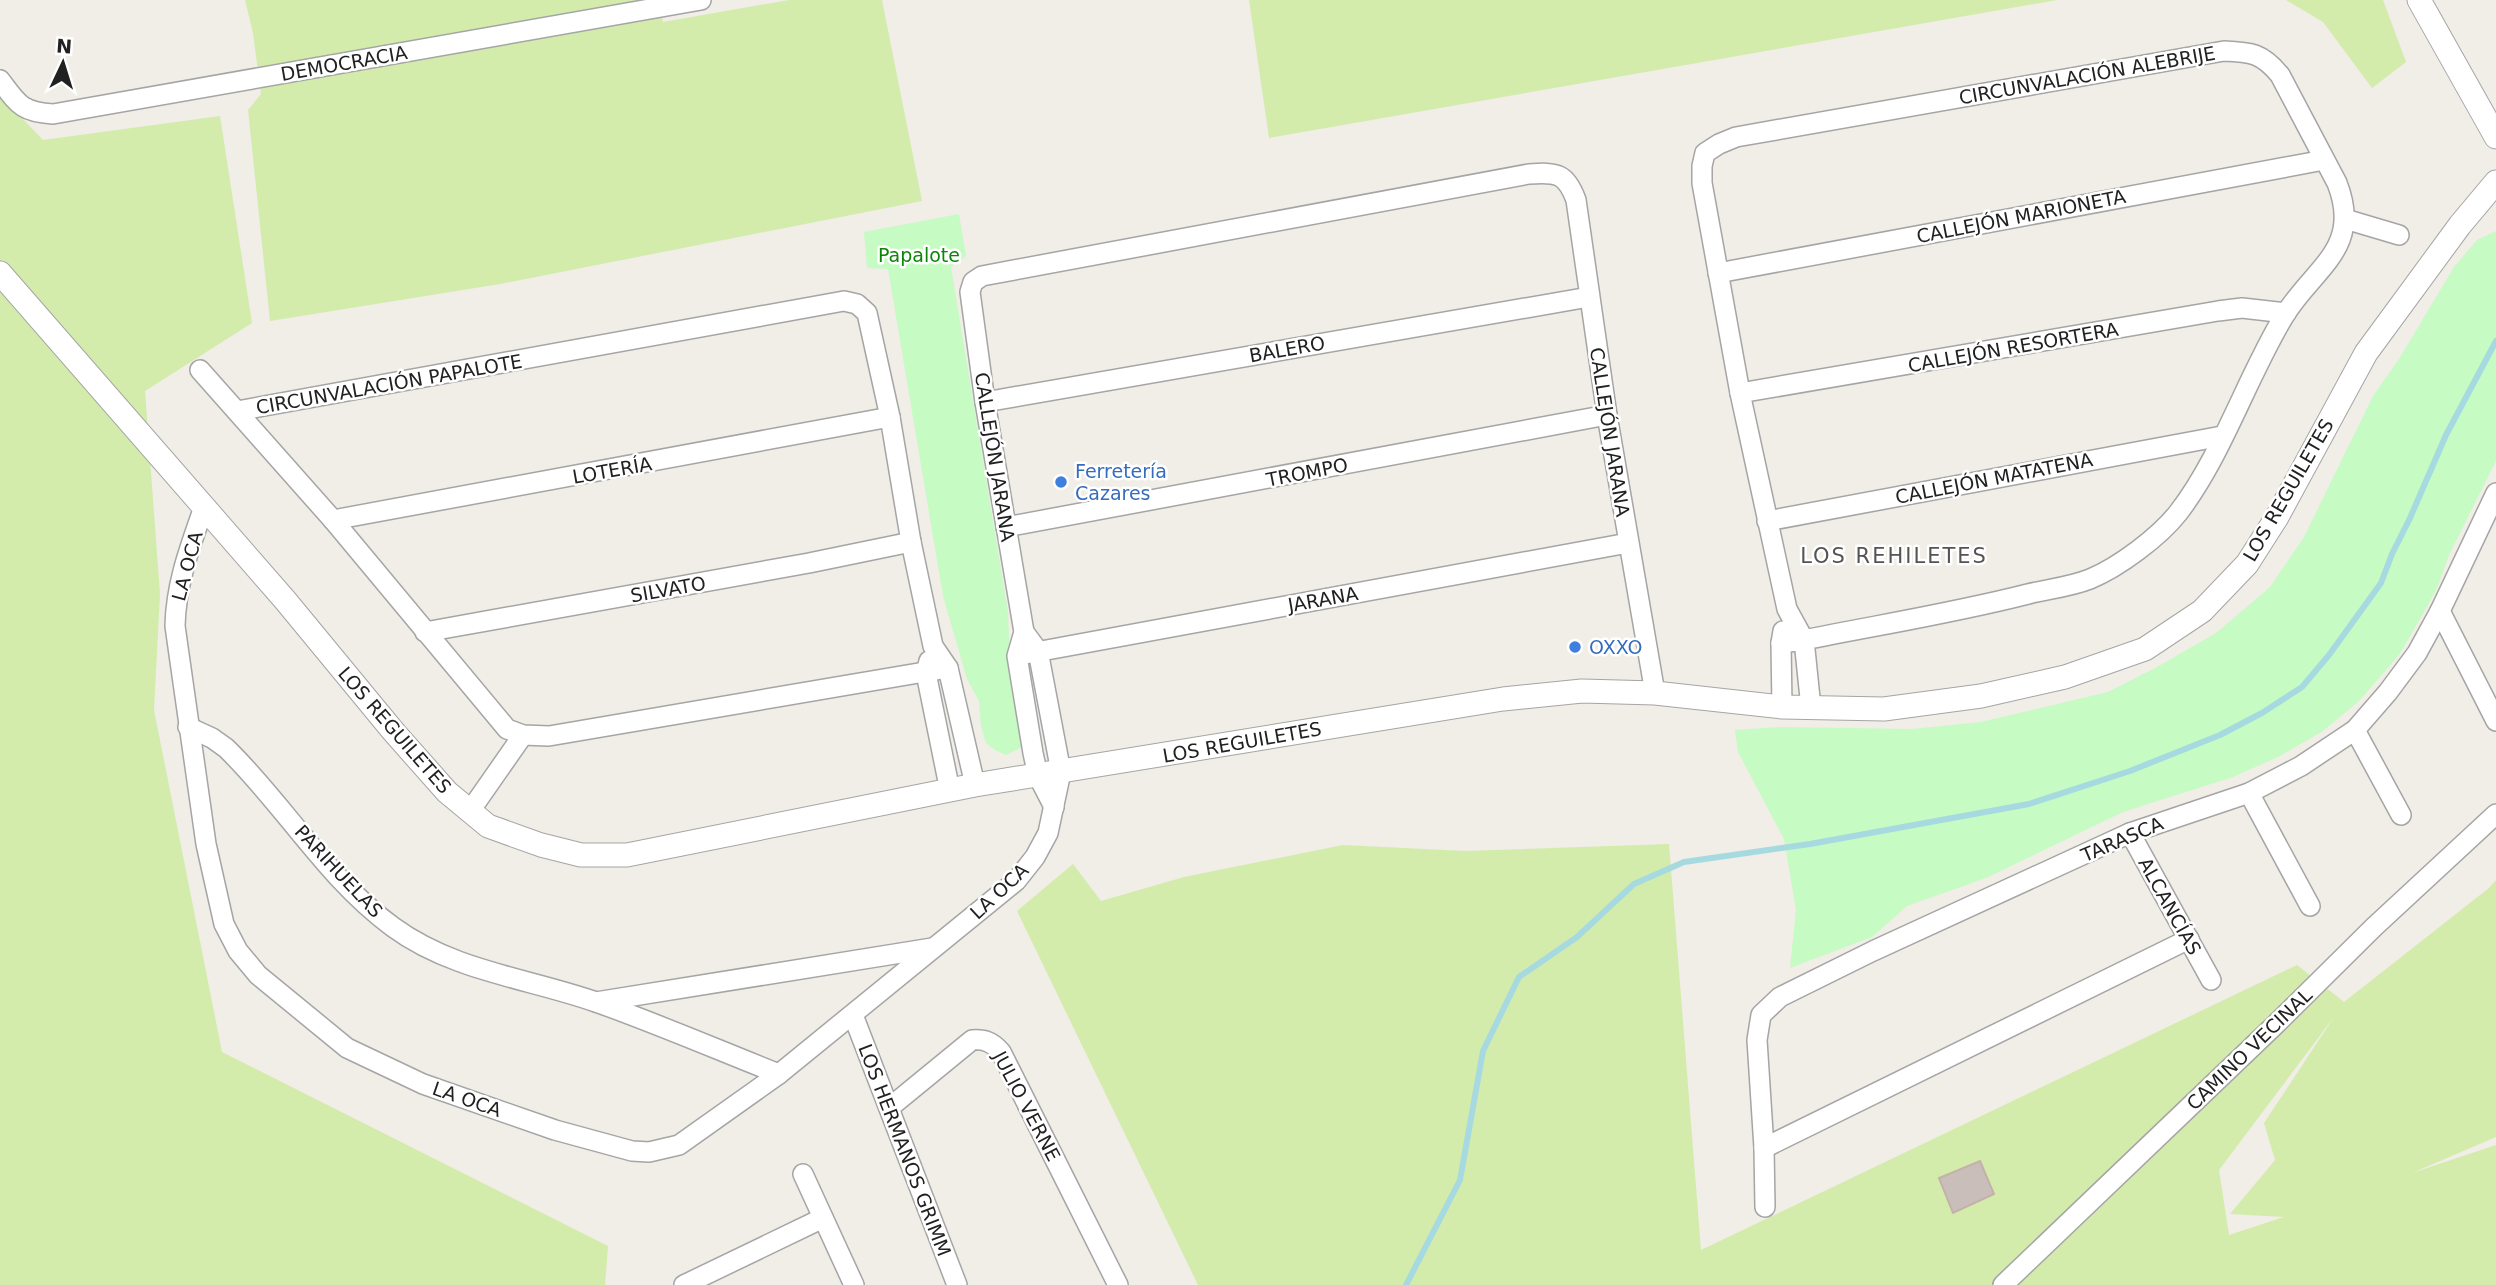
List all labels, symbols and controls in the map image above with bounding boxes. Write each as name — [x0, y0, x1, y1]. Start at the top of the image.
north arrow — [28, 28, 98, 98]
text: N — [55, 35, 73, 58]
street label: DEMOCRACIA — [279, 41, 409, 85]
street label: CIRCUNVALACIÓN ALEBRIJE — [1957, 41, 2217, 108]
street label: CALLEJÓN MARIONETA — [1914, 184, 2128, 247]
park label: Papalote — [878, 244, 960, 266]
street label: CALLEJÓN RESORTERA — [1906, 317, 2120, 376]
street label: BALERO — [1247, 332, 1327, 366]
street label: CALLEJÓN JARANA — [1586, 346, 1635, 518]
street label: CIRCUNVALACIÓN PAPALOTE — [254, 349, 524, 418]
street label: CALLEJÓN JARANA — [971, 371, 1020, 543]
street label: LOS REGUILETES — [2238, 415, 2338, 565]
street label: CALLEJÓN MATATENA — [1893, 447, 2095, 508]
street label: LOTERÍA — [571, 452, 653, 488]
street label: TROMPO — [1263, 453, 1350, 491]
place label: Ferretería Cazares — [1075, 460, 1167, 504]
marker: Ferretería Cazares — [1053, 474, 1069, 490]
street label: LA OCA — [167, 529, 207, 603]
district label: LOS REHILETES — [1800, 544, 1988, 568]
street label: SILVATO — [629, 572, 707, 606]
street label: JARANA — [1285, 582, 1360, 616]
place label: OXXO — [1589, 636, 1643, 658]
marker: OXXO — [1567, 639, 1583, 655]
street label: LOS REGUILETES — [334, 662, 456, 798]
street label: LOS REGUILETES — [1161, 717, 1323, 767]
street label: TARASCA — [2077, 812, 2166, 866]
street label: PARIHUELAS — [291, 820, 387, 922]
street label: ALCANCÍAS — [2134, 853, 2206, 959]
street label: LA OCA — [965, 859, 1033, 923]
street label: CAMINO VECINAL — [2182, 983, 2316, 1114]
street label: LOS HERMANOS GRIMM — [854, 1041, 956, 1259]
street label: JULIO VERNE — [988, 1046, 1065, 1165]
street label: LA OCA — [430, 1077, 504, 1121]

